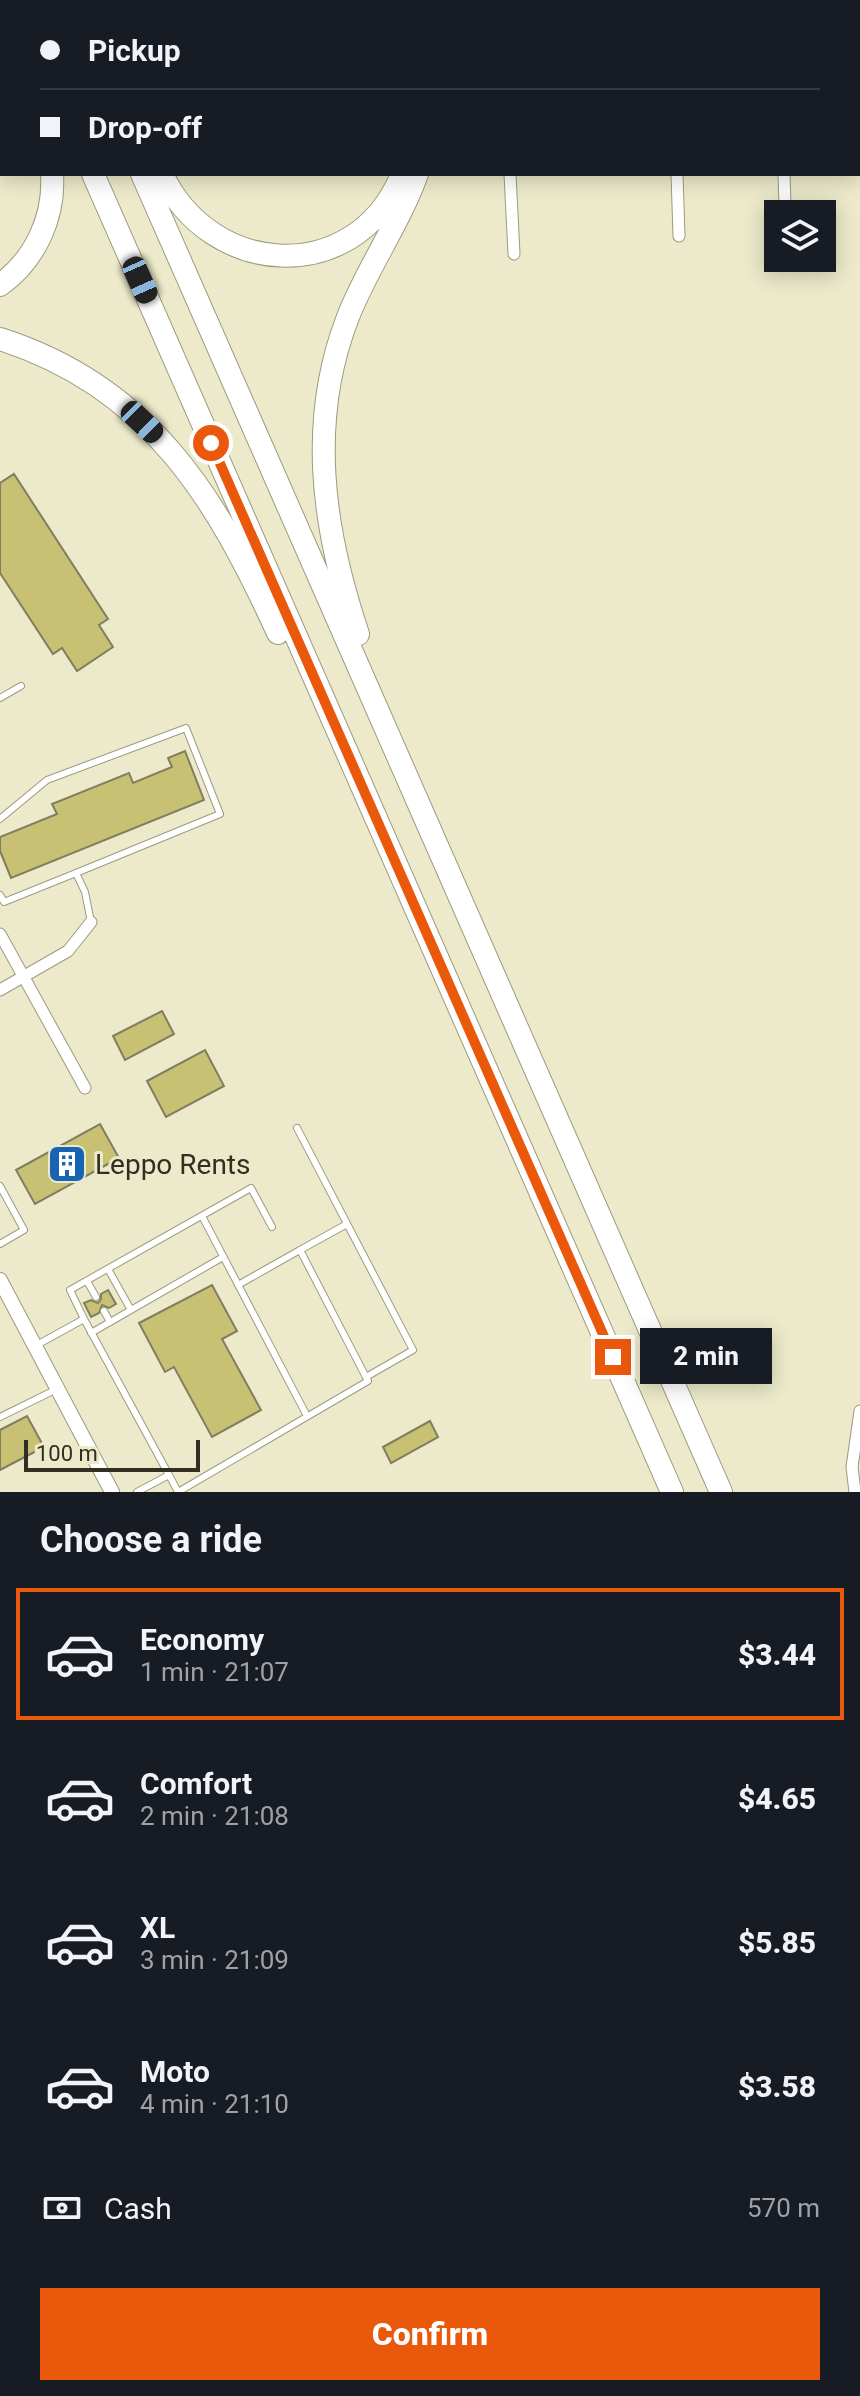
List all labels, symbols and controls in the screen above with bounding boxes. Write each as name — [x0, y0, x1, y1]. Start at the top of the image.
text: Pickup — [88, 33, 181, 68]
text: Drop-off — [88, 110, 202, 145]
map controls — [764, 200, 836, 272]
button: layers — [764, 200, 836, 272]
car — [119, 253, 161, 307]
car — [116, 397, 168, 447]
route start — [193, 425, 229, 461]
building icon: Leppo Rents — [46, 1143, 88, 1185]
place label: Leppo Rents — [95, 1148, 250, 1181]
callout: 2 min — [641, 1329, 773, 1385]
route end — [595, 1339, 631, 1375]
text: 2 min — [673, 1341, 739, 1371]
scale bar — [24, 1436, 200, 1472]
text: 100 m — [36, 1441, 98, 1466]
text: Choose a ride — [40, 1519, 262, 1561]
icon: car — [44, 1618, 116, 1690]
text: Economy — [140, 1622, 264, 1657]
text: $3.44 — [738, 1637, 816, 1672]
text: 1 min · 21:07 — [140, 1657, 289, 1687]
icon: car — [44, 1762, 116, 1834]
text: Comfort — [140, 1766, 252, 1801]
text: $4.65 — [738, 1781, 816, 1816]
text: 2 min · 21:08 — [140, 1801, 289, 1831]
icon: car — [44, 1906, 116, 1978]
text: XL — [140, 1910, 175, 1945]
text: $5.85 — [738, 1925, 816, 1960]
text: 3 min · 21:09 — [140, 1945, 289, 1975]
icon: car — [44, 2050, 116, 2122]
text: Moto — [140, 2054, 210, 2089]
text: $3.58 — [738, 2069, 816, 2104]
text: 4 min · 21:10 — [140, 2089, 289, 2119]
icon: cash — [40, 2186, 84, 2230]
text: Cash — [104, 2191, 172, 2226]
text: 570 m — [747, 2193, 820, 2223]
button: Confirm — [40, 2288, 820, 2380]

